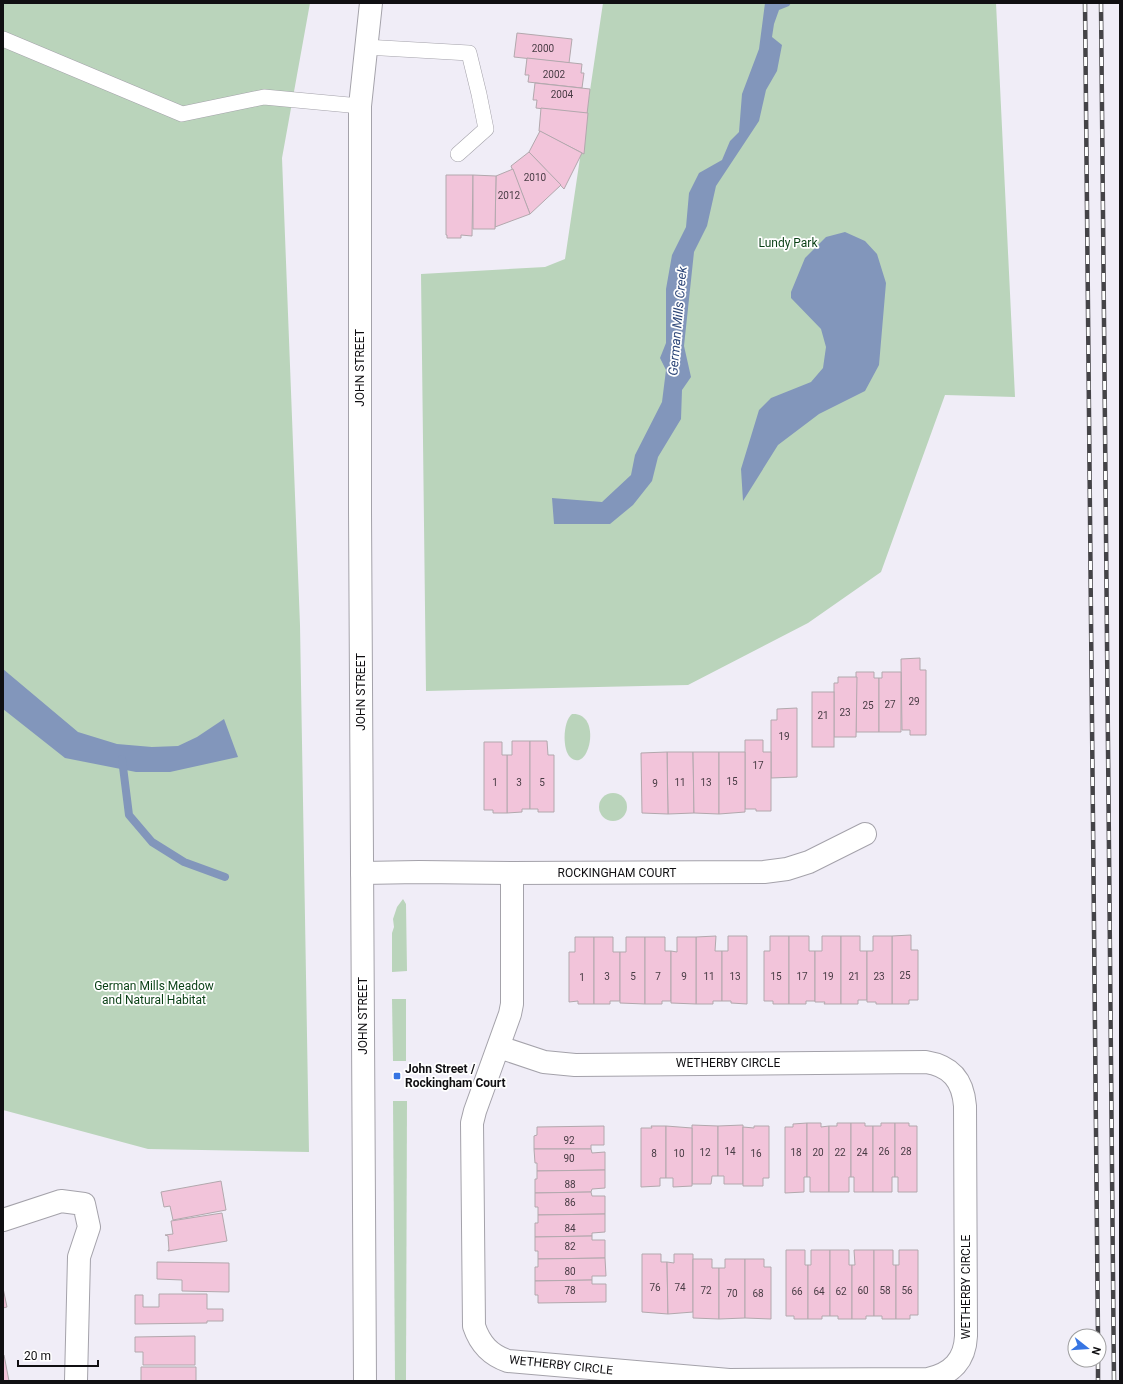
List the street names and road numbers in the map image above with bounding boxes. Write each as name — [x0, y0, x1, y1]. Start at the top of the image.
street label: JOHN STREET — [353, 329, 367, 407]
street label: JOHN STREET — [354, 653, 368, 731]
street label: ROCKINGHAM COURT — [558, 866, 676, 880]
street label: JOHN STREET — [356, 977, 370, 1055]
street label: WETHERBY CIRCLE — [676, 1056, 780, 1070]
street label: WETHERBY CIRCLE — [959, 1235, 973, 1339]
street label: WETHERBY CIRCLE — [508, 1353, 614, 1377]

